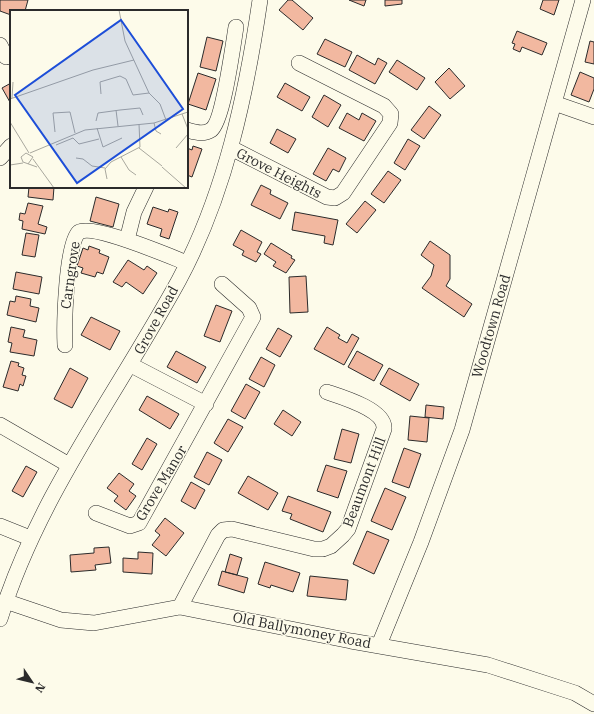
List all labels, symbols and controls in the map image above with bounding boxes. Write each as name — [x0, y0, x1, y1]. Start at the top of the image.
inset map — [10, 10, 188, 188]
street label: Grove Heights — [233, 144, 325, 202]
street label: Carngrove — [56, 240, 84, 310]
street label: Woodtown Road — [468, 272, 514, 380]
street label: Grove Road — [130, 282, 182, 357]
street label: Beaumont Hill — [338, 434, 390, 530]
street label: Grove Manor — [131, 441, 191, 524]
street label: Old Ballymoney Road — [231, 608, 373, 652]
north arrow — [12, 662, 52, 702]
text: N — [32, 680, 48, 696]

